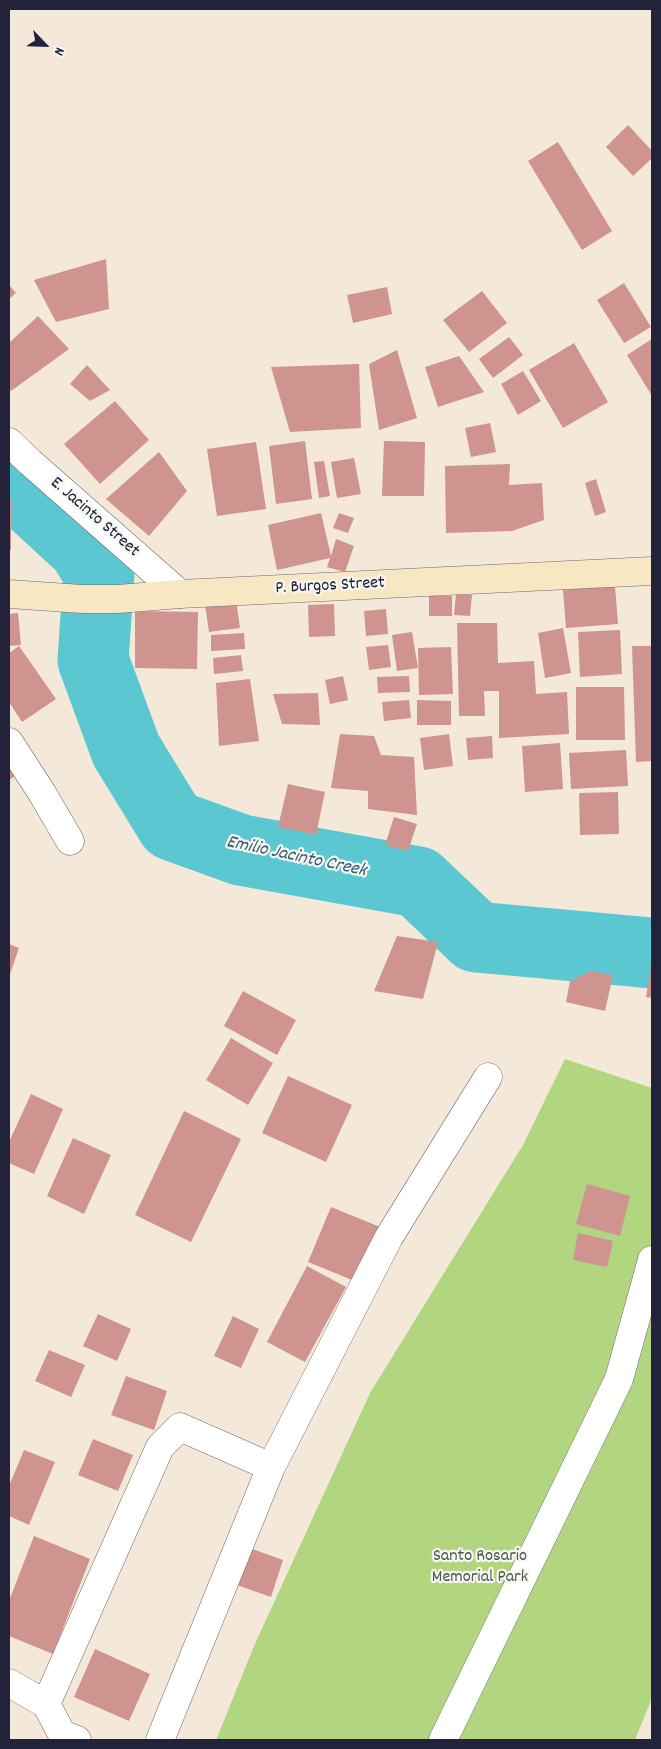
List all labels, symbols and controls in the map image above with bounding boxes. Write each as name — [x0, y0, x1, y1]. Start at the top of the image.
north arrow — [20, 20, 70, 70]
text: N — [48, 44, 69, 58]
street label: E. Jacinto Street — [45, 473, 143, 563]
street label: P. Burgos Street — [275, 573, 385, 601]
water label: Emilio Jacinto Creek — [224, 832, 368, 884]
park label: Santo Rosario Memorial Park — [432, 1547, 528, 1590]

